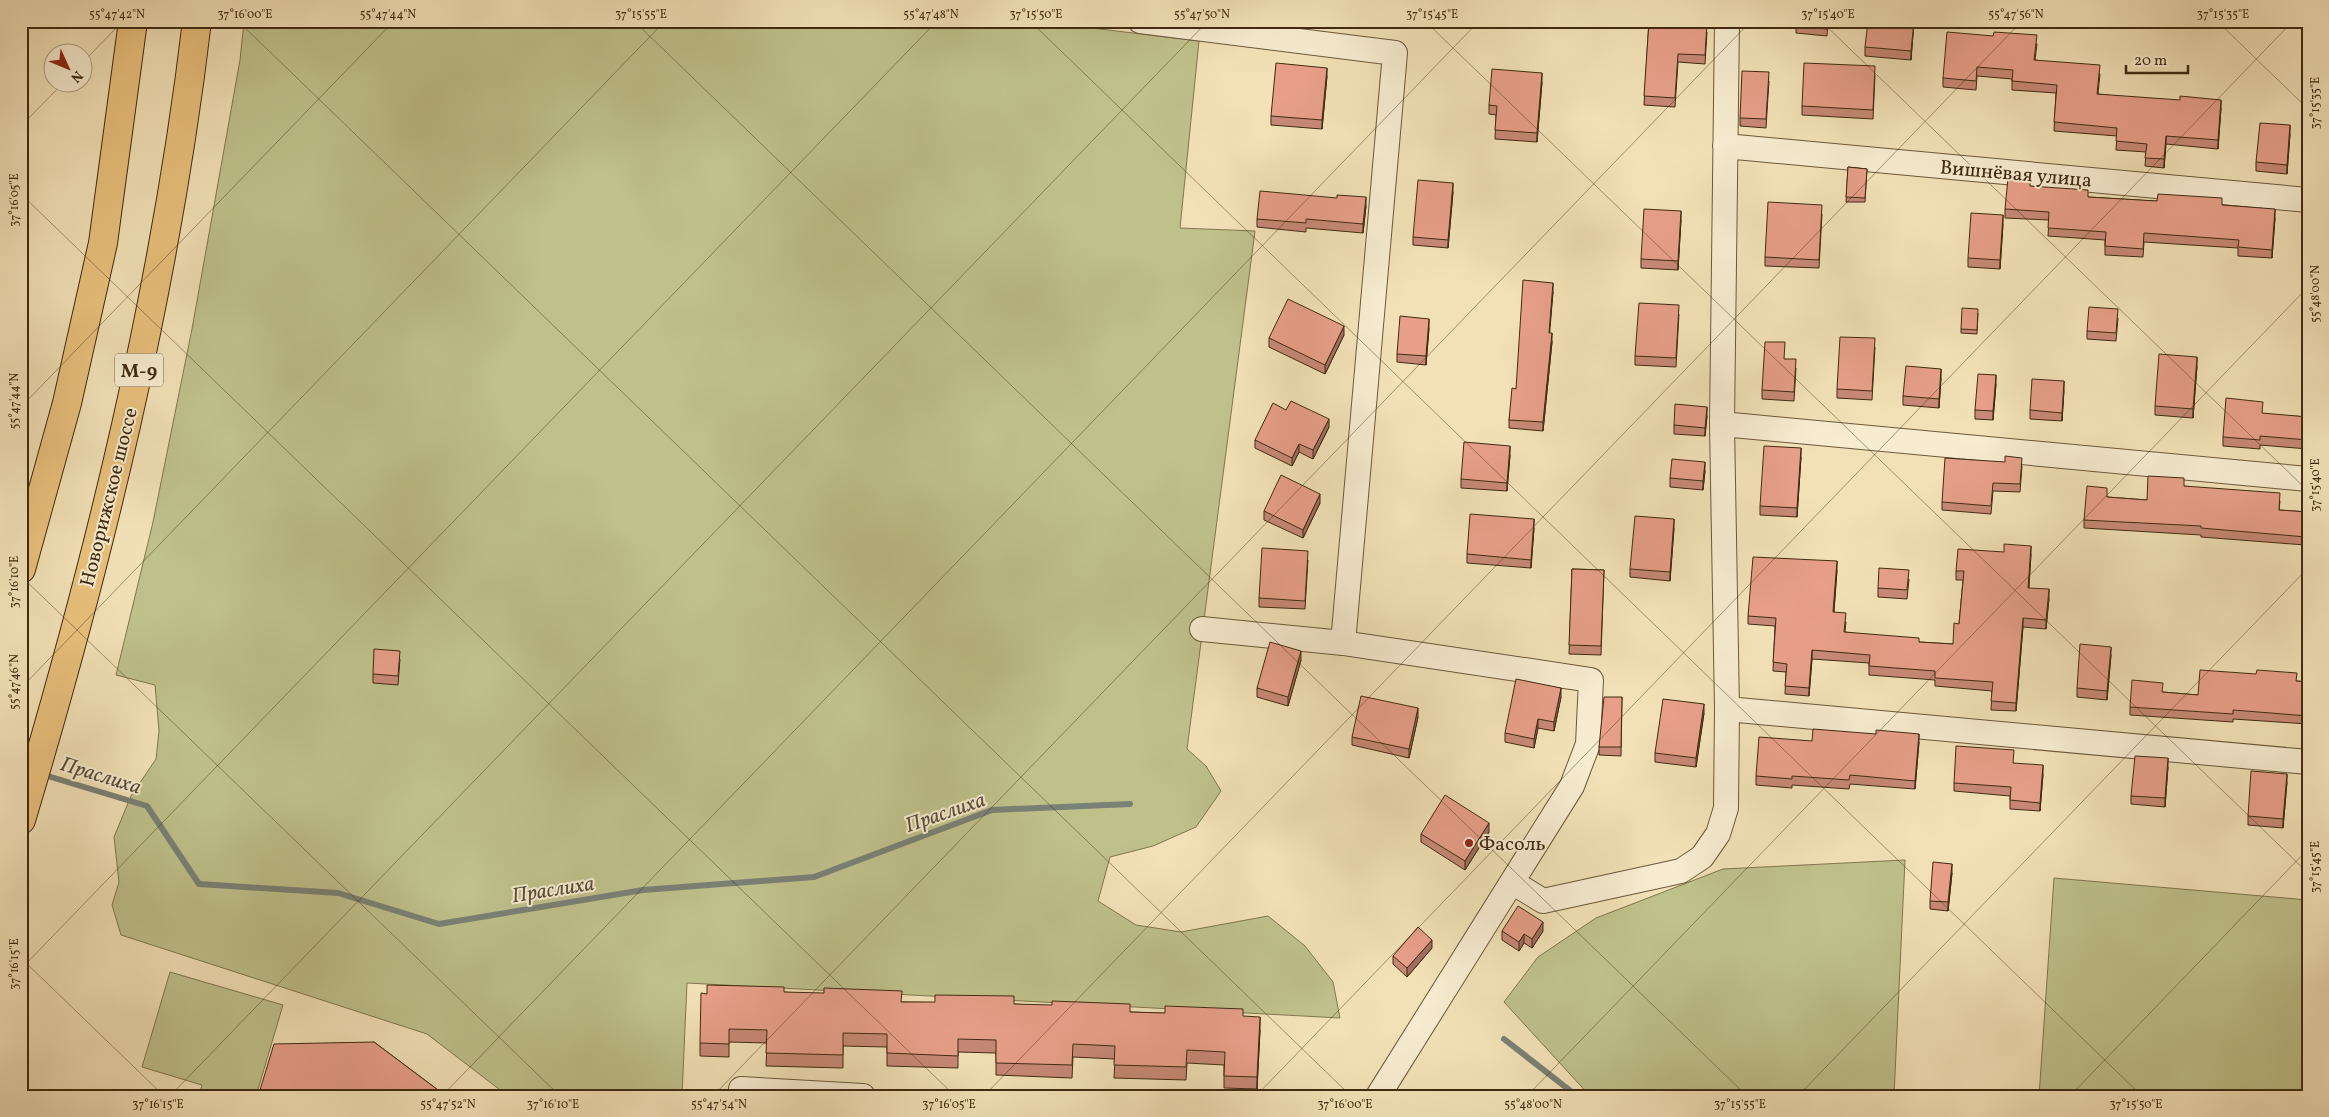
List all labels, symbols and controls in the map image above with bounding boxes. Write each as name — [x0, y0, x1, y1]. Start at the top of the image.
text: 55°47'42"N — [89, 7, 145, 23]
text: 37°16'00"E — [217, 7, 273, 23]
text: 55°47'44"N — [360, 7, 416, 23]
text: 37°15'55"E — [615, 7, 667, 23]
text: 55°47'48"N — [903, 7, 959, 23]
text: 37°15'50"E — [1009, 7, 1063, 23]
text: 55°47'50"N — [1174, 7, 1230, 23]
text: 37°15'45"E — [1406, 7, 1458, 23]
text: 37°15'40"E — [1801, 7, 1855, 23]
text: 55°47'56"N — [1988, 7, 2044, 23]
text: 37°15'35"E — [2197, 7, 2249, 23]
north arrow — [42, 42, 92, 92]
scale bar — [2126, 42, 2189, 74]
text: 20 m — [2134, 51, 2167, 72]
text: N — [66, 66, 87, 86]
text: 37°15'35"E — [2308, 77, 2324, 129]
street label: Вишнёвая улица — [1939, 154, 2093, 196]
text: 37°16'05"E — [7, 173, 23, 227]
text: 55°48'00"N — [2308, 265, 2324, 323]
road number: М-9 — [115, 354, 163, 386]
text: 55°47'44"N — [7, 373, 23, 429]
street label: Новорижское шоссе — [74, 405, 146, 590]
text: 37°15'40"E — [2308, 458, 2324, 512]
text: 37°16'10"E — [7, 556, 23, 608]
text: 55°47'46"N — [7, 654, 23, 710]
water label: Праслиха — [57, 750, 145, 802]
water label: Праслиха — [902, 786, 990, 841]
place label: Фасоль — [1479, 831, 1546, 859]
marker: Фасоль — [1463, 837, 1475, 849]
text: 37°15'45"E — [2308, 841, 2324, 893]
water label: Праслиха — [510, 870, 597, 911]
text: 37°16'15"E — [7, 938, 23, 990]
text: 37°16'15"E — [132, 1097, 184, 1113]
text: 55°47'52"N — [420, 1097, 476, 1113]
text: 37°16'10"E — [527, 1097, 579, 1113]
text: 55°47'54"N — [691, 1097, 747, 1113]
text: 37°16'05"E — [922, 1097, 976, 1113]
text: 37°16'00"E — [1317, 1097, 1373, 1113]
text: 55°48'00"N — [1504, 1097, 1562, 1113]
text: 37°15'55"E — [1714, 1097, 1766, 1113]
text: 37°15'50"E — [2109, 1097, 2163, 1113]

